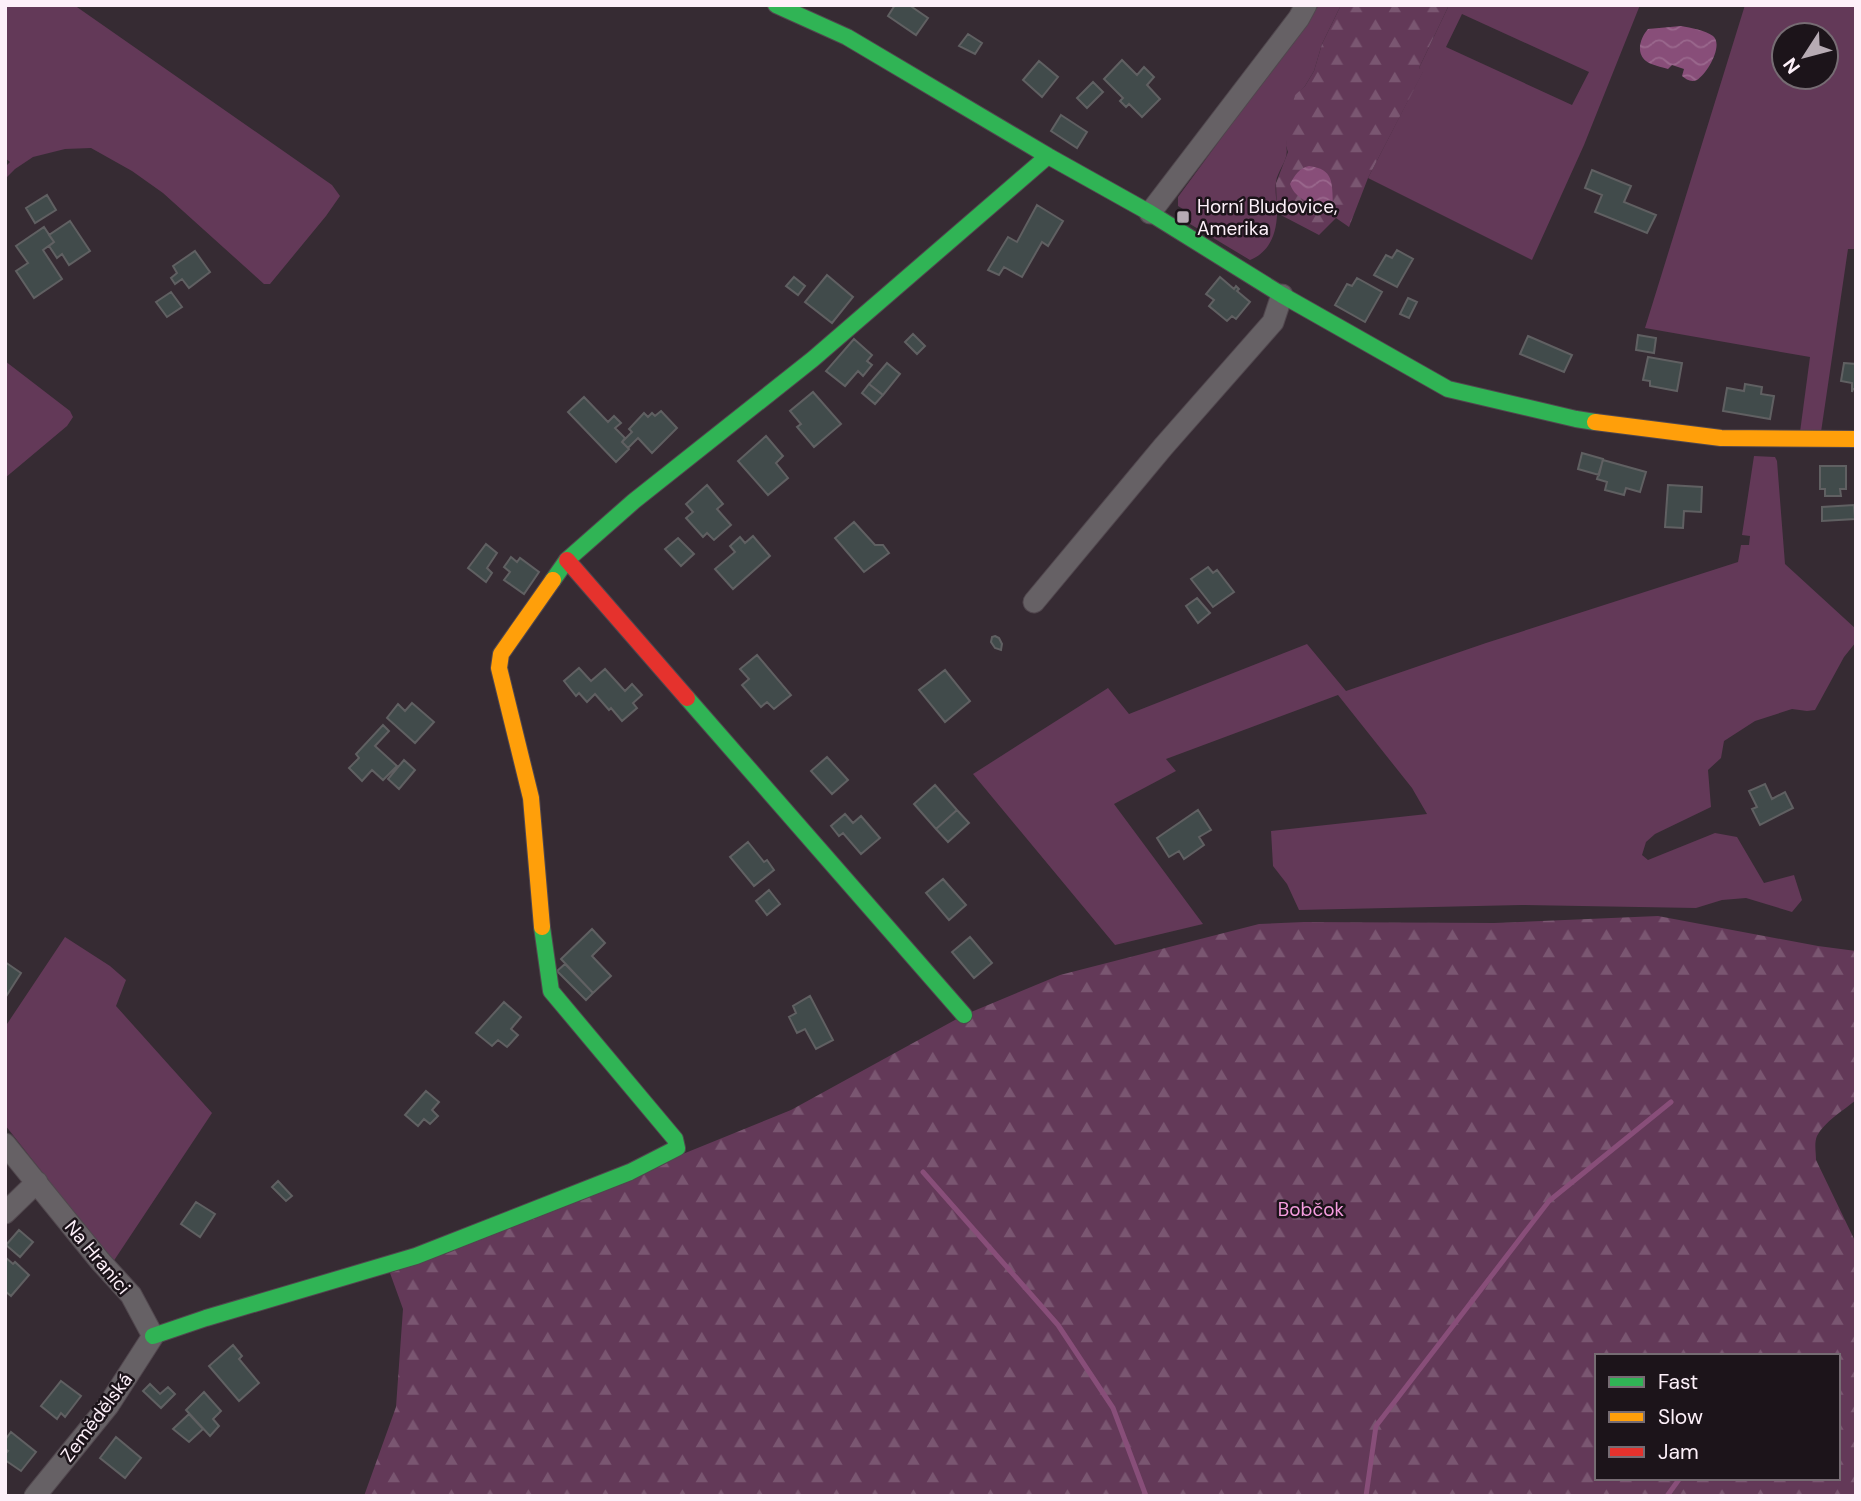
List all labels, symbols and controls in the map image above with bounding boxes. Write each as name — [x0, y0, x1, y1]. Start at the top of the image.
north arrow — [1770, 21, 1840, 91]
text: N — [1777, 53, 1806, 79]
place label: Horní Bludovice, Amerika — [1197, 194, 1337, 241]
marker: Horní Bludovice, Amerika — [1175, 209, 1191, 225]
park label: Bobčok — [1278, 1197, 1345, 1222]
street label: Na Hranici — [59, 1215, 136, 1300]
legend — [1595, 1354, 1840, 1480]
street label: Zemědělská — [55, 1368, 138, 1467]
text: Fast — [1658, 1368, 1698, 1396]
text: Slow — [1658, 1403, 1703, 1431]
text: Jam — [1658, 1438, 1699, 1466]

